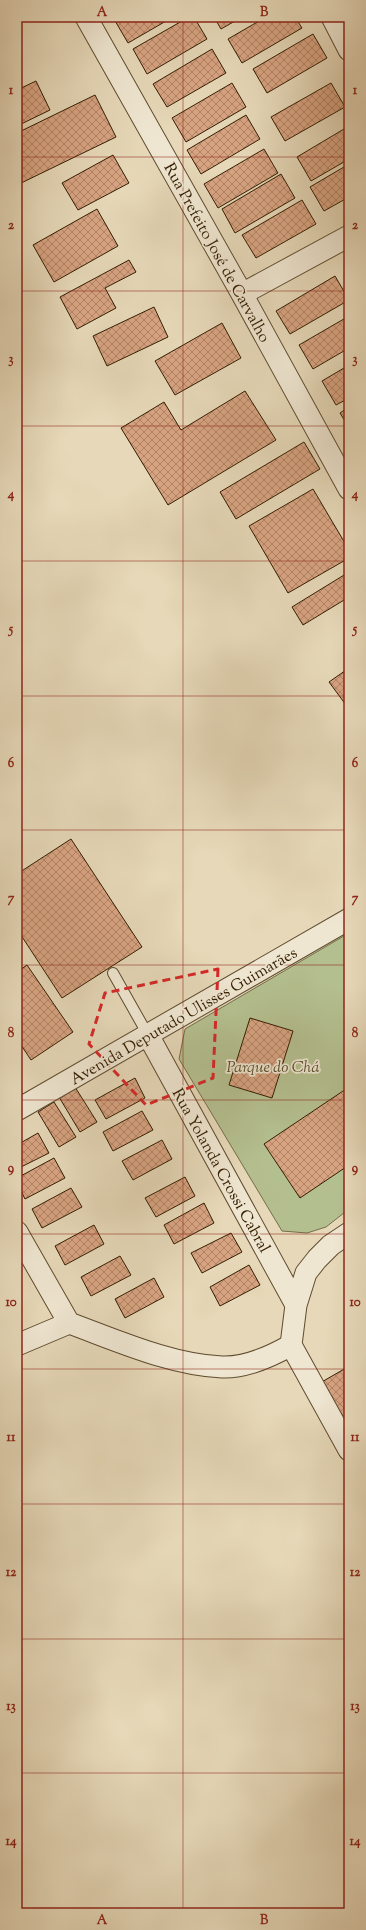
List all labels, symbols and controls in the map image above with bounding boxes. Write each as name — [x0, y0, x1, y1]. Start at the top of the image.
text: A — [97, 4, 108, 22]
text: B — [260, 4, 269, 22]
text: 1 — [9, 82, 14, 100]
text: 1 — [353, 82, 358, 100]
street label: Rua Prefeito José de Carvalho — [157, 159, 275, 347]
text: 2 — [8, 217, 15, 235]
text: 2 — [352, 217, 359, 235]
text: 3 — [8, 351, 14, 369]
text: 3 — [352, 351, 358, 369]
text: 4 — [7, 486, 15, 504]
text: 4 — [351, 486, 359, 504]
text: 5 — [8, 621, 14, 639]
text: 5 — [352, 621, 358, 639]
text: 6 — [8, 755, 15, 773]
text: 6 — [352, 755, 359, 773]
text: 7 — [8, 890, 15, 908]
text: 7 — [352, 890, 359, 908]
street label: Avenida Deputado Ulisses Guimarães — [66, 942, 302, 1092]
text: 8 — [8, 1025, 15, 1043]
text: 8 — [352, 1025, 359, 1043]
park label: Parque do Chá — [226, 1057, 320, 1080]
street label: Rua Yolanda Crossi Cabral — [165, 1085, 275, 1258]
text: 9 — [8, 1160, 15, 1178]
text: 9 — [352, 1160, 359, 1178]
text: 10 — [5, 1294, 17, 1312]
text: 10 — [349, 1294, 361, 1312]
text: 11 — [7, 1429, 16, 1447]
text: 11 — [351, 1429, 360, 1447]
text: 12 — [6, 1564, 17, 1582]
text: 12 — [350, 1564, 361, 1582]
text: 13 — [6, 1698, 16, 1716]
text: 13 — [350, 1698, 360, 1716]
text: 14 — [6, 1833, 17, 1851]
text: 14 — [350, 1833, 361, 1851]
text: A — [97, 1912, 108, 1930]
text: B — [260, 1912, 269, 1930]

